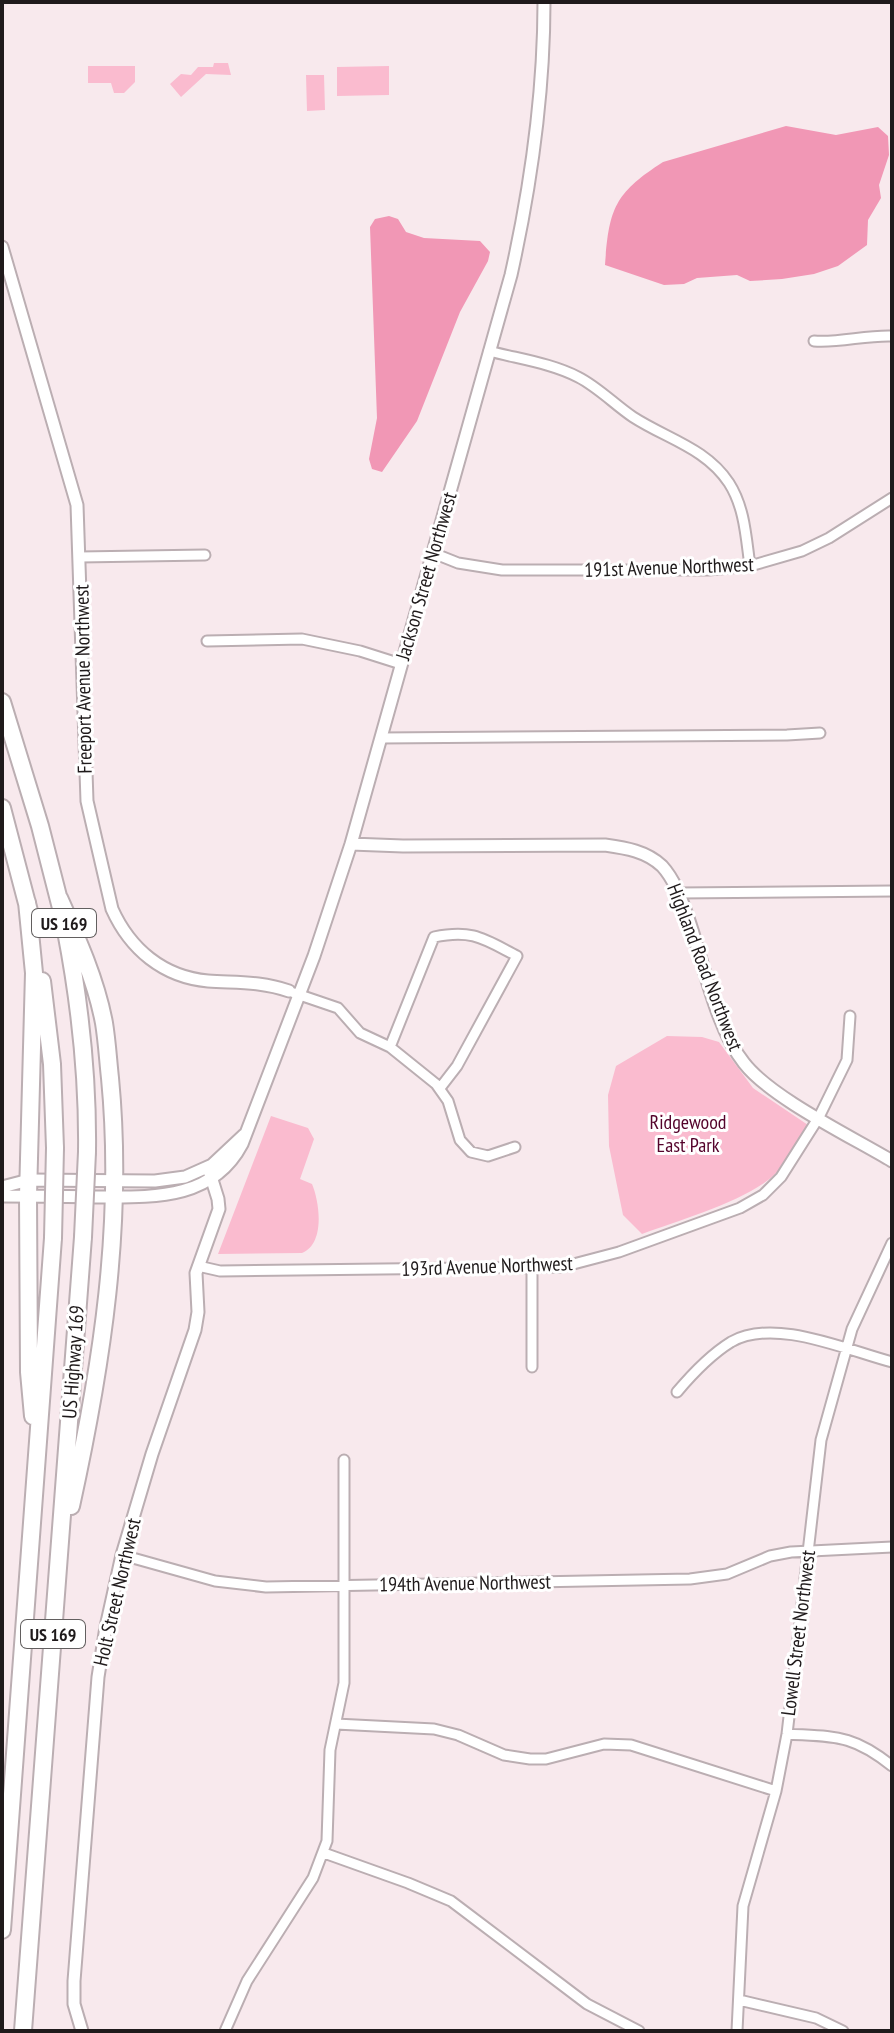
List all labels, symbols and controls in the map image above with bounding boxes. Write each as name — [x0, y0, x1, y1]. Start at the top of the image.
street label: Jackson Street Northwest — [389, 489, 463, 664]
street label: 191st Avenue Northwest — [584, 551, 755, 583]
street label: Freeport Avenue Northwest — [68, 584, 98, 774]
street label: Highland Road Northwest — [661, 880, 749, 1055]
road number: US 169 — [32, 909, 96, 937]
park label: Ridgewood East Park — [650, 1109, 726, 1158]
street label: 193rd Avenue Northwest — [401, 1250, 574, 1282]
street label: US Highway 169 — [56, 1304, 90, 1420]
street label: Holt Street Northwest — [87, 1515, 147, 1669]
street label: Lowell Street Northwest — [775, 1548, 821, 1717]
street label: 194th Avenue Northwest — [379, 1568, 552, 1597]
road number: US 169 — [21, 1620, 85, 1648]

